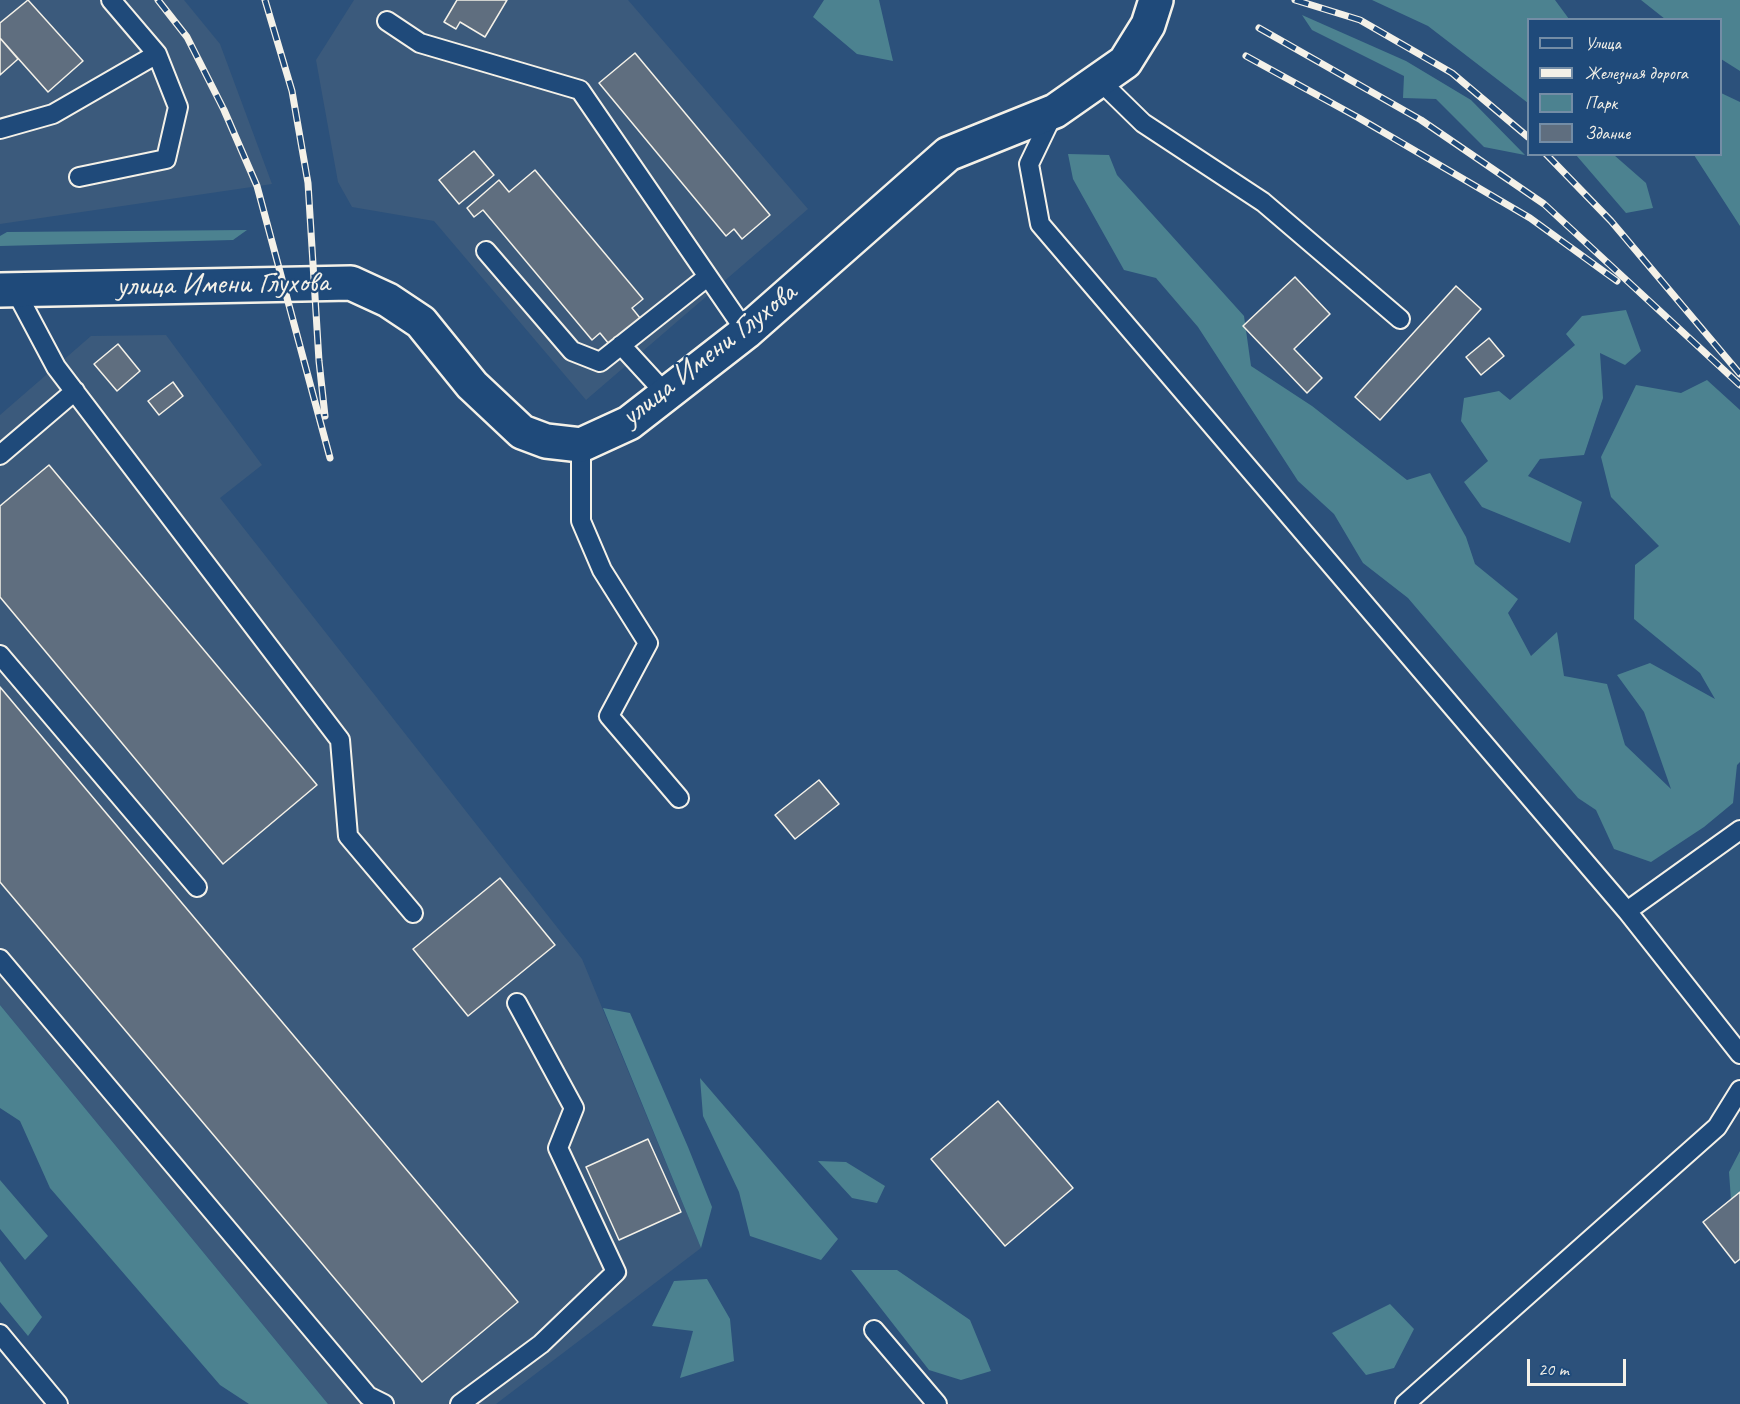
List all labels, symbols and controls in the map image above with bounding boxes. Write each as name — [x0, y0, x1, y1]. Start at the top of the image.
legend — [1527, 18, 1722, 156]
text: Улица — [1585, 32, 1621, 54]
text: Железная дорога — [1585, 62, 1688, 84]
text: Парк — [1585, 92, 1617, 114]
text: Здание — [1585, 122, 1630, 144]
street label: улица Имени Глухова — [116, 265, 330, 305]
street label: улица Имени Глухова — [614, 275, 804, 435]
scale bar — [1530, 1347, 1629, 1385]
text: 20 m — [1538, 1358, 1569, 1380]

